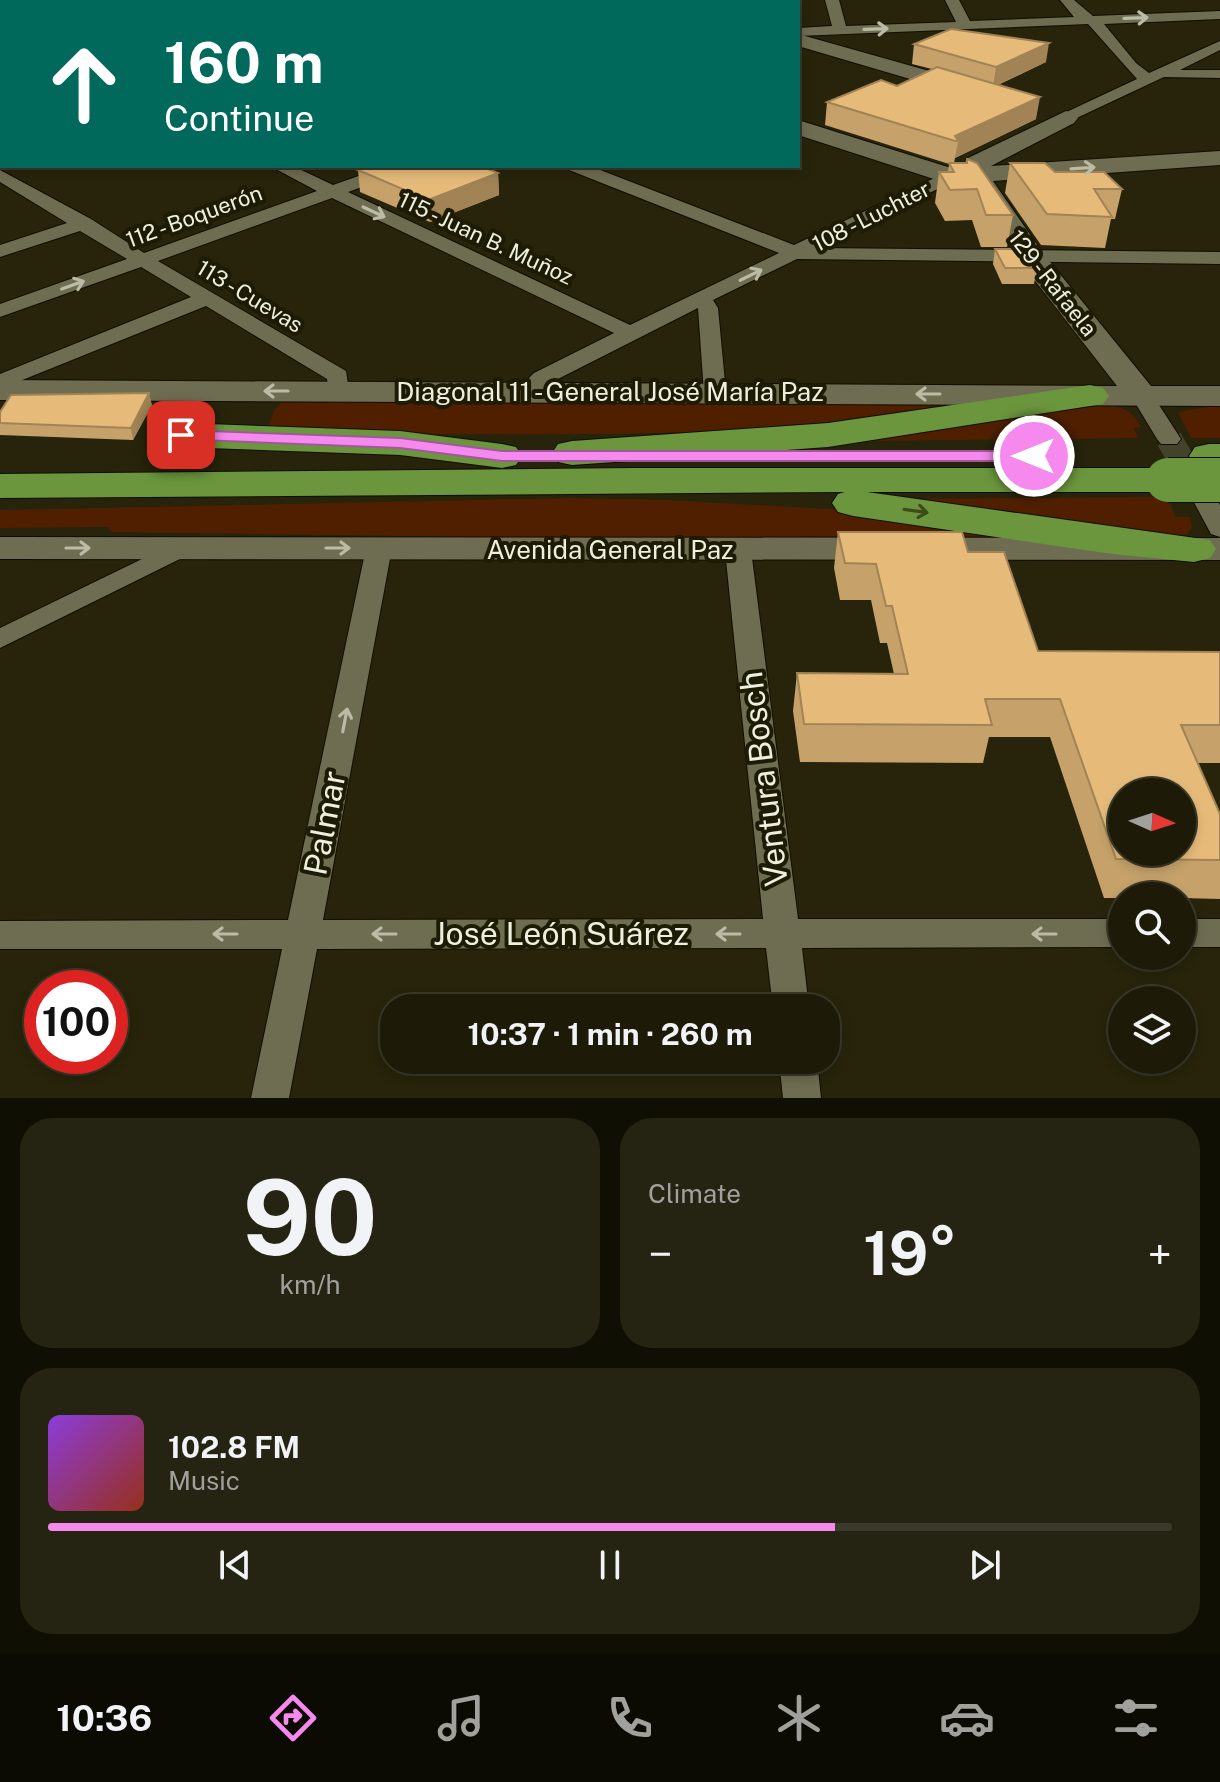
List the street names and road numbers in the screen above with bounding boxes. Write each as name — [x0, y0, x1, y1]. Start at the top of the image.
street label: 108 - Luchter — [808, 175, 934, 257]
street label: 112 - Boquerón — [122, 179, 266, 253]
street label: 115 - Juan B. Muñoz — [395, 186, 577, 290]
street label: 129 - Rafaela — [1004, 225, 1102, 341]
street label: 113 - Cuevas — [192, 254, 308, 338]
street label: Diagonal 11 - General José María Paz — [396, 376, 824, 407]
street label: Avenida General Paz — [486, 534, 734, 565]
street label: Ventura Bosch — [732, 670, 795, 888]
street label: Palmar — [296, 768, 353, 878]
street label: José León Suárez — [433, 915, 689, 952]

